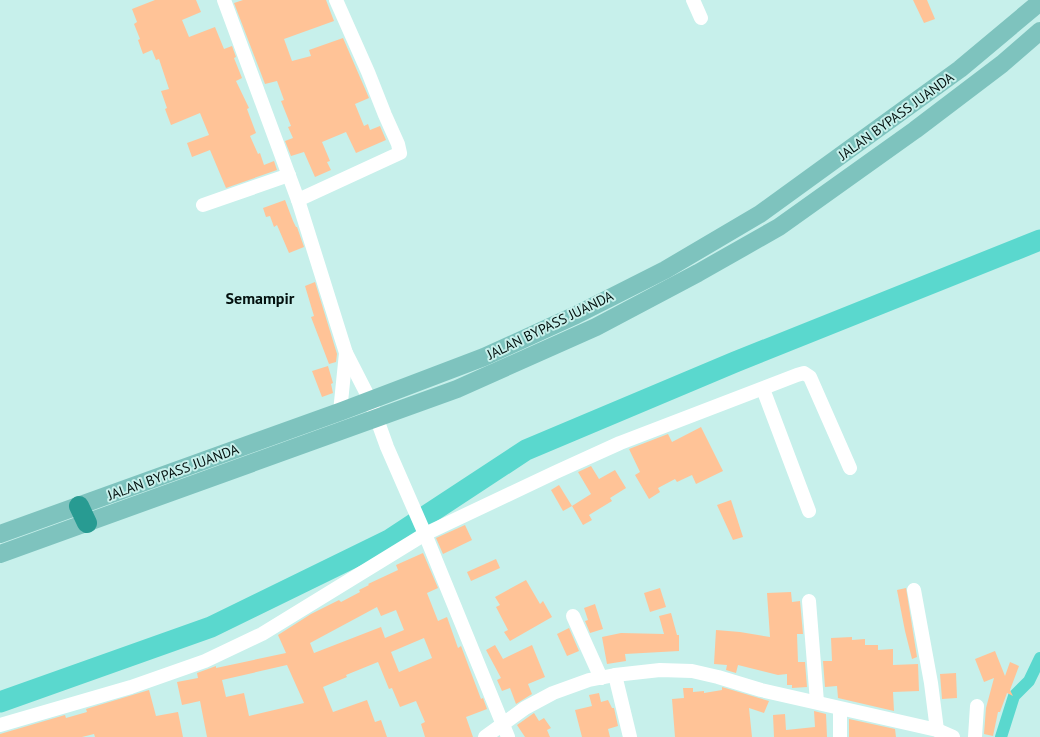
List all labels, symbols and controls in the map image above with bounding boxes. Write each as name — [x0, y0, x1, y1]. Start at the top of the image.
street label: JALAN BYPASS JUANDA — [834, 68, 958, 165]
street label: JALAN BYPASS JUANDA — [483, 286, 617, 364]
district label: Semampir — [226, 288, 295, 308]
street label: JALAN BYPASS JUANDA — [104, 440, 242, 504]

